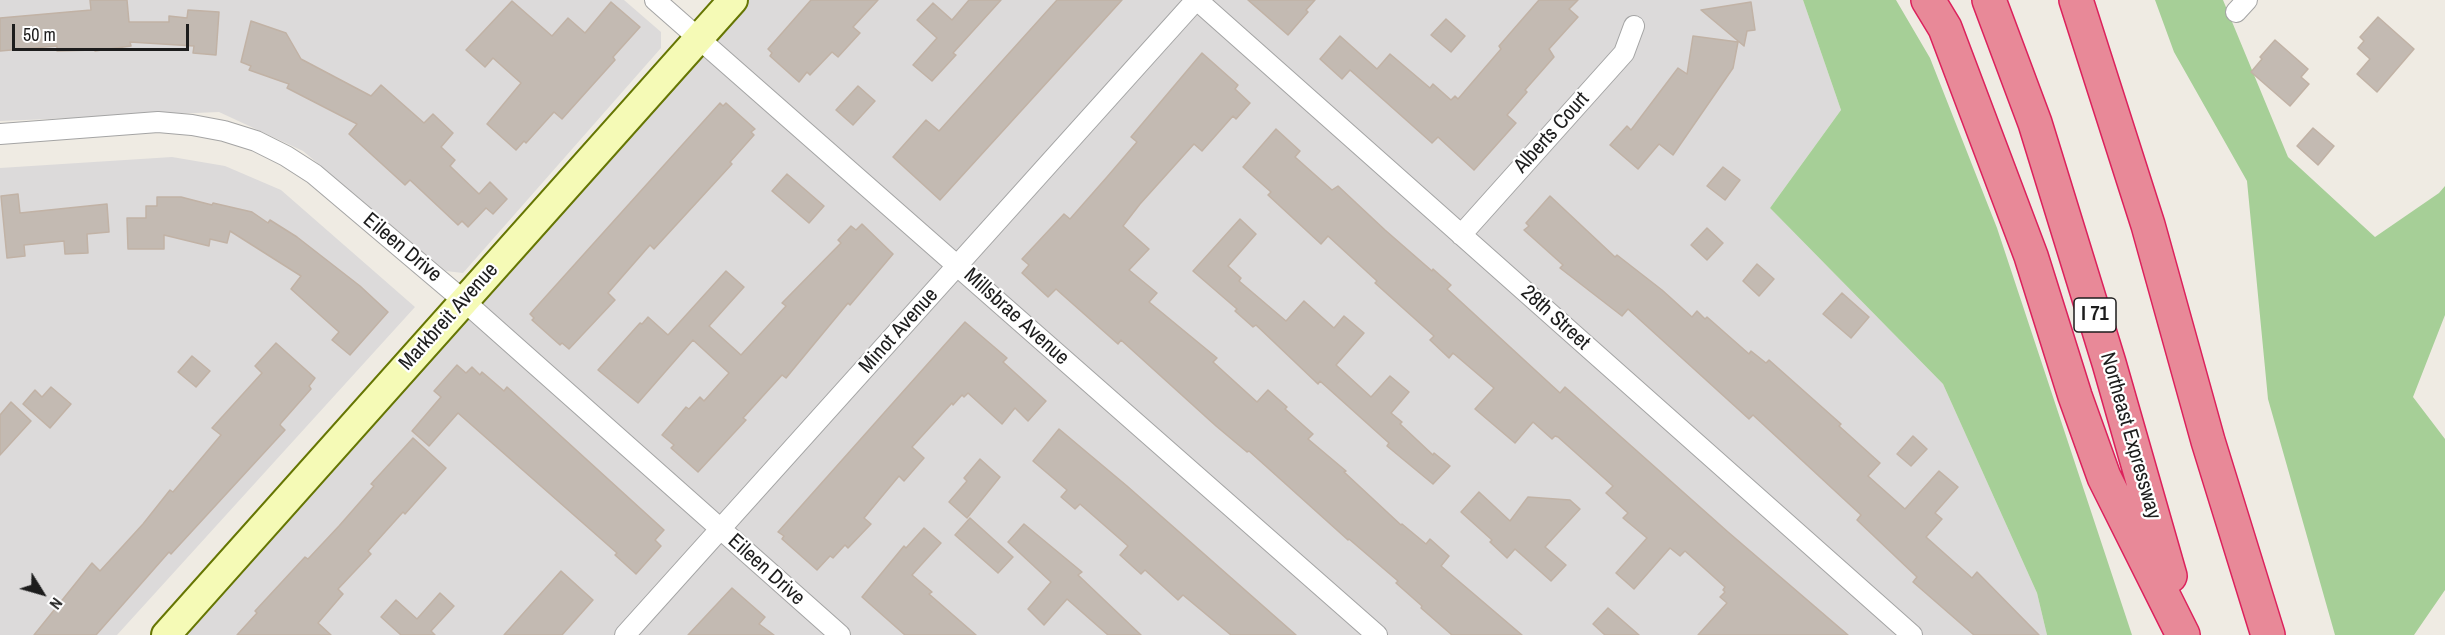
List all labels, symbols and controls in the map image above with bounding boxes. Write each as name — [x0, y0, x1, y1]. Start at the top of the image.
scale bar — [15, 12, 192, 50]
text: 50 m — [23, 22, 56, 47]
street label: Alberts Court — [1509, 87, 1595, 179]
street label: Eileen Drive — [358, 208, 446, 288]
street label: Markbreit Avenue — [394, 258, 504, 376]
street label: Millsbrae Avenue — [958, 263, 1074, 371]
street label: 28th Street — [1515, 280, 1595, 356]
street label: Minot Avenue — [854, 283, 944, 379]
road number: I 71 — [2074, 298, 2116, 332]
street label: Northeast Expressway — [2094, 350, 2166, 522]
street label: Eileen Drive — [722, 529, 810, 611]
north arrow — [12, 563, 72, 623]
text: N — [45, 593, 68, 614]

